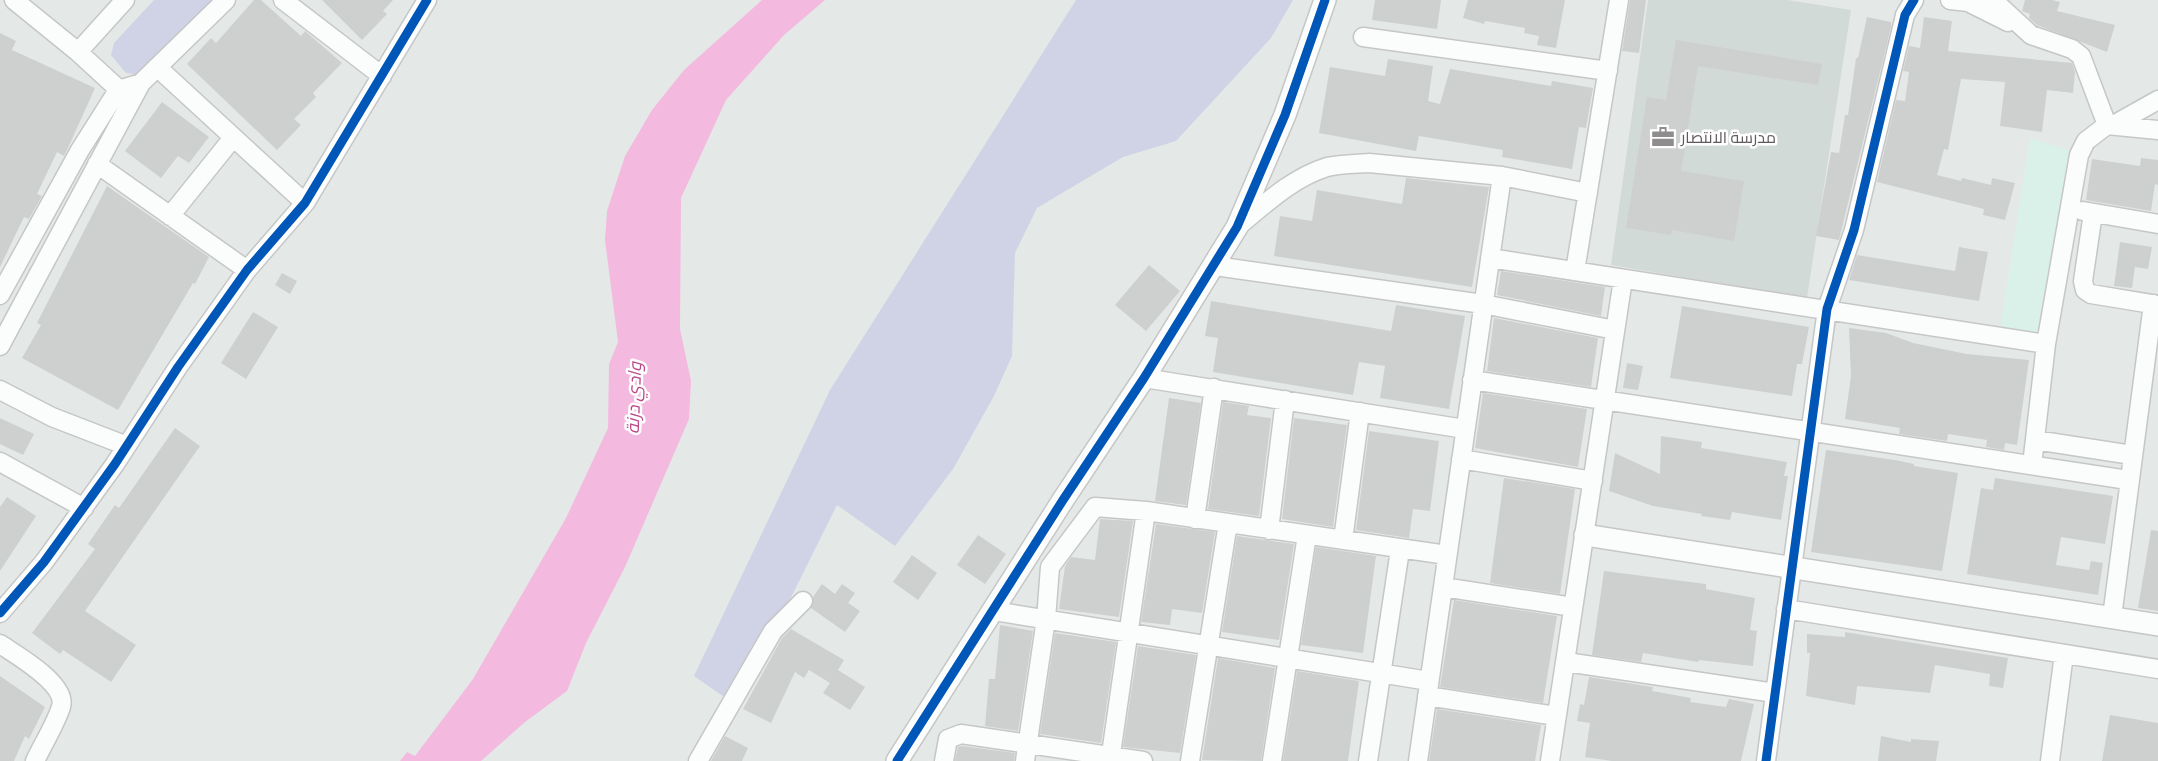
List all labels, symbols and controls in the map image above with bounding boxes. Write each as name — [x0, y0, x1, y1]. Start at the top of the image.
office icon: مدرسة الانتصار — [1650, 124, 1676, 150]
place label: مدرسة الانتصار — [1680, 127, 1776, 147]
water label: وادي درنة — [621, 360, 649, 434]

